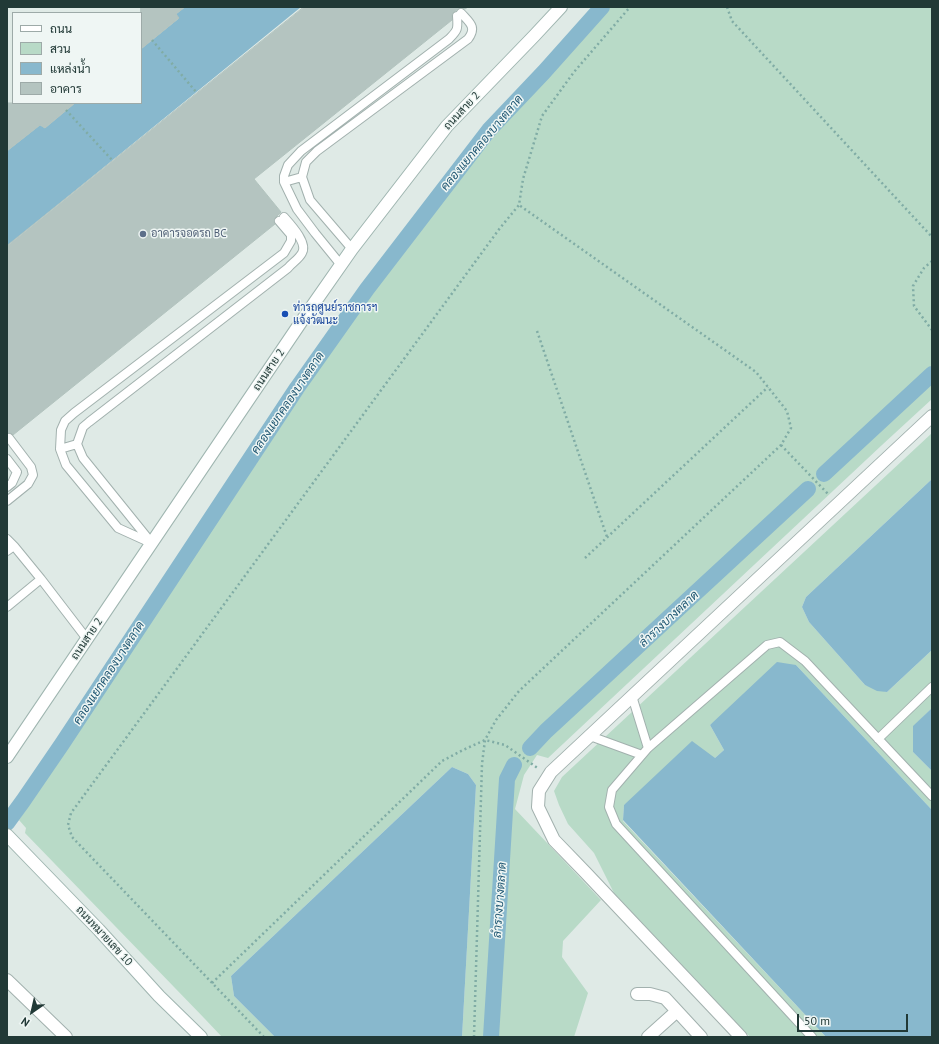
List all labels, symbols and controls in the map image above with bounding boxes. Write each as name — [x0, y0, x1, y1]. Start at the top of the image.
legend — [12, 12, 142, 104]
text: ถนน — [50, 21, 72, 36]
text: สวน — [50, 41, 71, 56]
text: แหล่งน้ำ — [50, 61, 90, 76]
text: อาคาร — [50, 81, 82, 96]
street label: ถนนสาย 2 — [441, 89, 483, 133]
water label: คลองแยกคลองบางตลาด — [438, 92, 526, 194]
place label: อาคารจอดรถ BC — [151, 227, 227, 241]
marker: อาคารจอดรถ BC — [138, 229, 148, 239]
place label: ท่ารถศูนย์ราชการฯ แจ้งวัฒนะ — [293, 301, 378, 327]
marker: ท่ารถศูนย์ราชการฯ แจ้งวัฒนะ — [280, 309, 290, 319]
street label: ถนนสาย 2 — [250, 347, 288, 393]
water label: คลองแยกคลองบางตลาด — [248, 349, 328, 457]
water label: ลำรางบางตลาด — [636, 588, 702, 650]
street label: ถนนสาย 2 — [68, 616, 106, 662]
water label: คลองแยกคลองบางตลาด — [70, 619, 148, 727]
water label: ลำรางบางตลาด — [490, 862, 510, 938]
street label: ถนนหมายเลข 10 — [73, 903, 135, 969]
north arrow — [12, 992, 52, 1032]
scale bar — [799, 1006, 910, 1032]
text: 50 m — [804, 1013, 830, 1028]
text: N — [18, 1014, 32, 1030]

